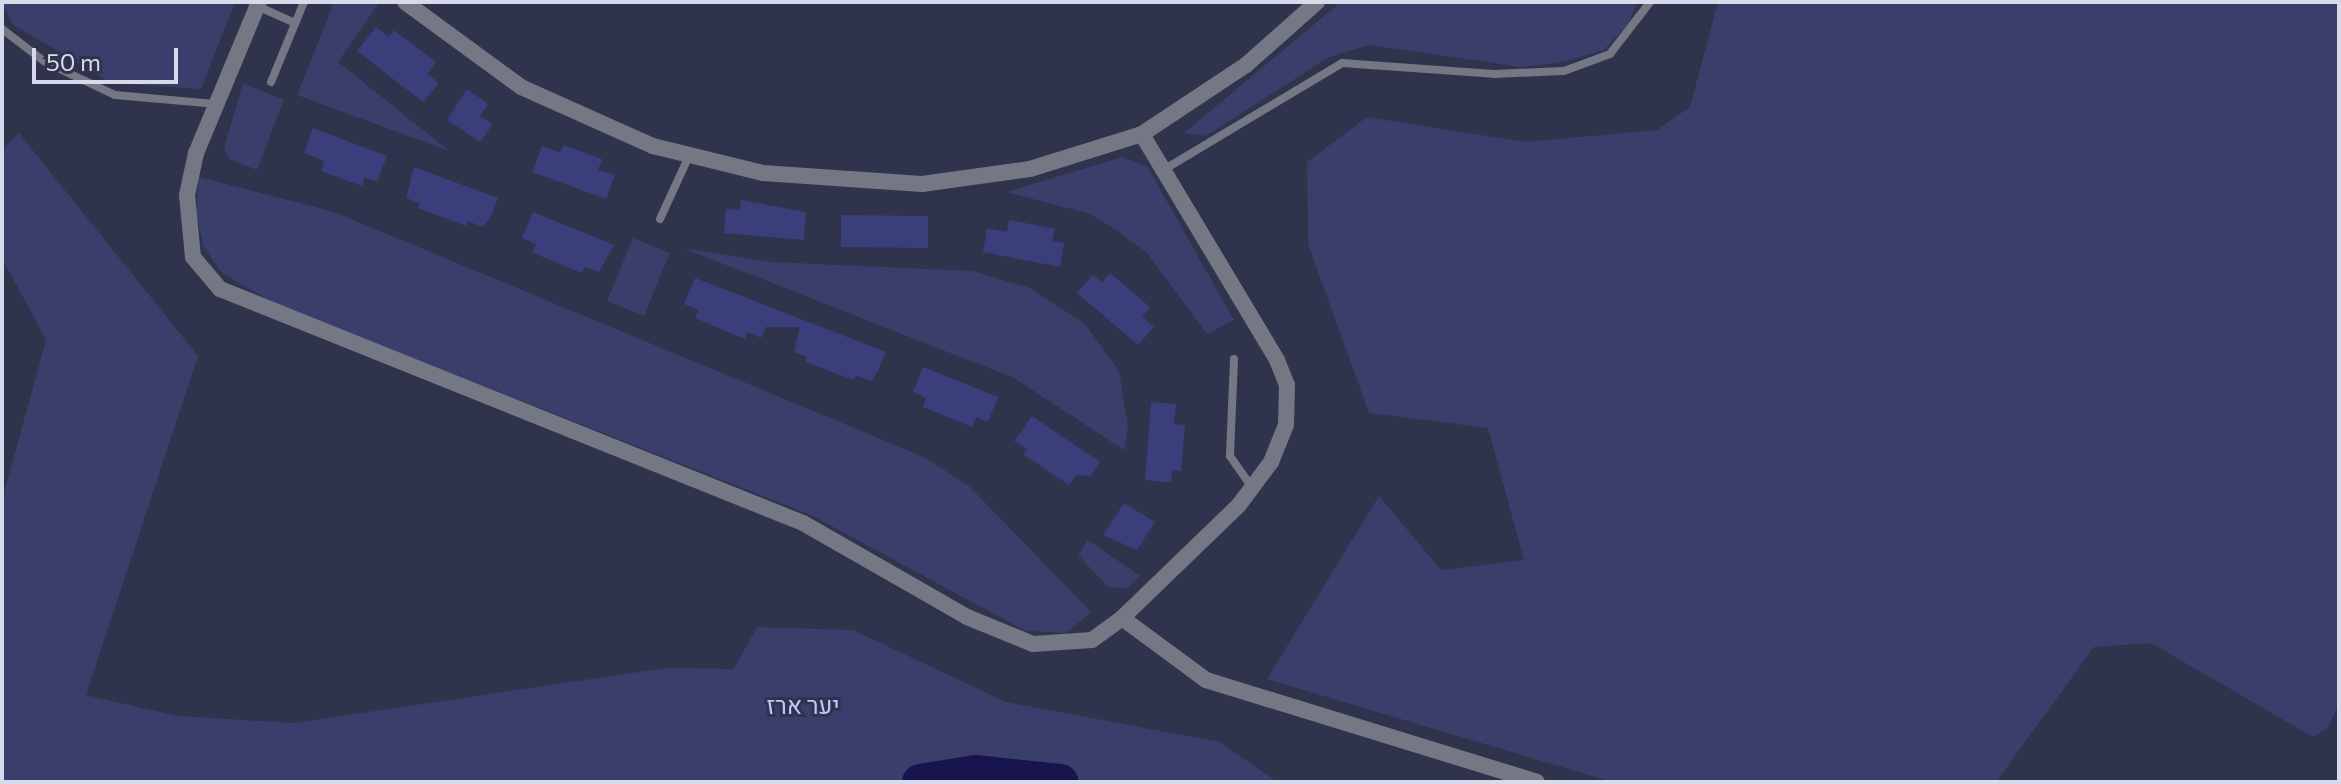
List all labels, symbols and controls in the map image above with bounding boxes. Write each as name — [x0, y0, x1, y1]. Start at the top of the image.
scale bar — [36, 32, 182, 82]
text: 50 m — [46, 47, 101, 76]
park label: יער ארז — [766, 691, 840, 719]

